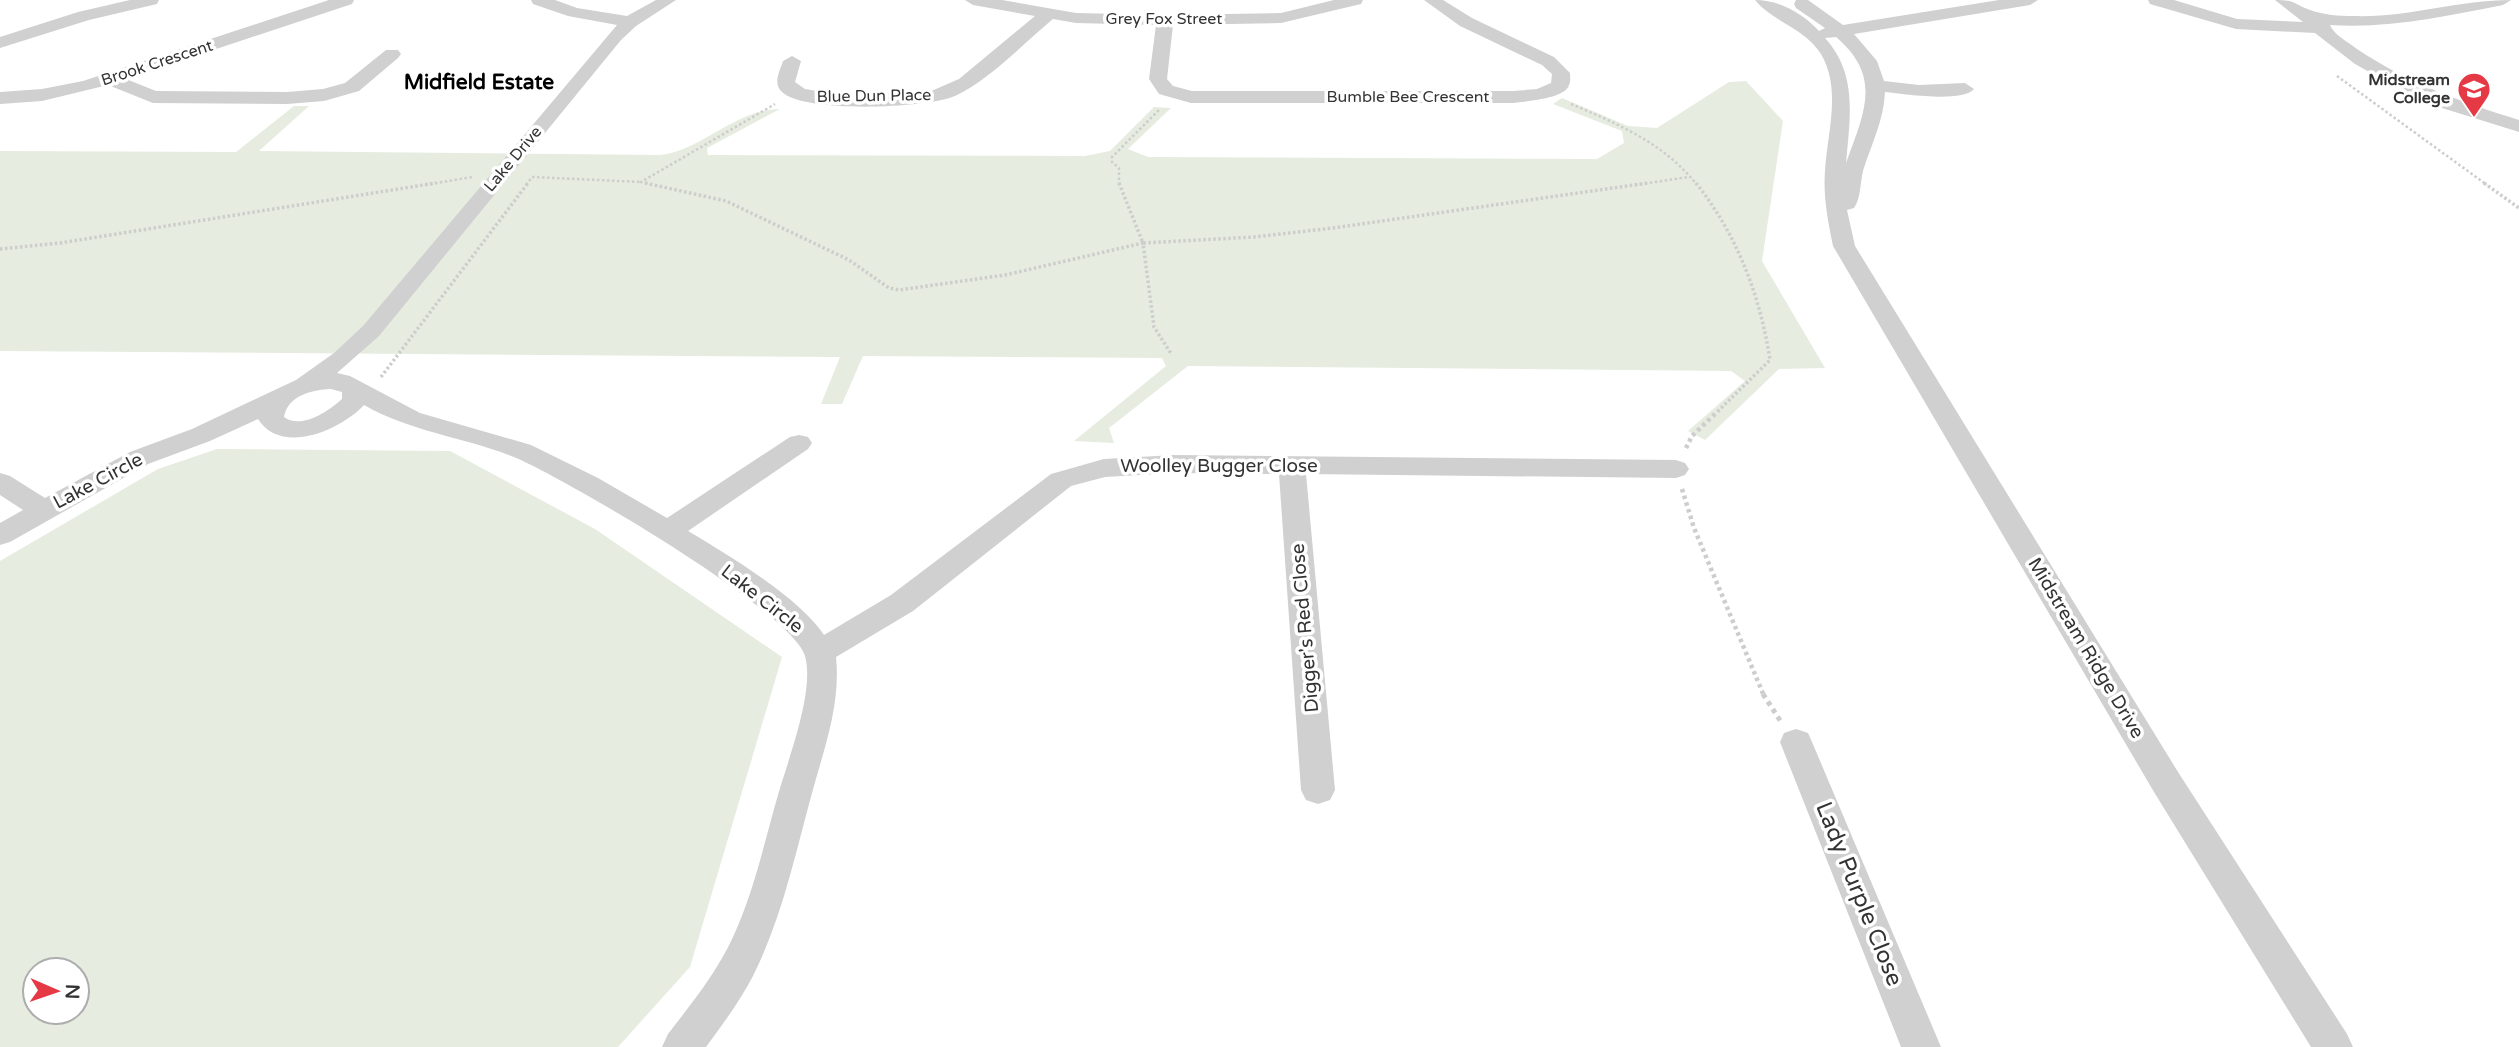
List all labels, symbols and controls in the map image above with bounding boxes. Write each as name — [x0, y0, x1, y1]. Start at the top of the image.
street label: Grey Fox Street — [1106, 9, 1222, 29]
street label: Brook Crescent — [99, 36, 215, 90]
district label: Midfield Estate — [404, 70, 554, 95]
place label: Midstream College — [2368, 70, 2450, 108]
school or university icon: Midstream College — [2455, 70, 2493, 119]
street label: Blue Dun Place — [817, 85, 931, 107]
street label: Bumble Bee Crescent — [1327, 87, 1489, 107]
street label: Lake Drive — [480, 122, 546, 196]
street label: Lake Circle — [50, 448, 146, 514]
street label: Woolley Bugger Close — [1120, 455, 1318, 477]
street label: Digger's Red Close — [1287, 543, 1323, 713]
street label: Midstream Ridge Drive — [2023, 554, 2149, 742]
street label: Lake Circle — [717, 560, 807, 638]
street label: Lady Purple Close — [1809, 798, 1909, 990]
north arrow — [21, 956, 91, 1026]
text: N — [61, 984, 83, 1000]

